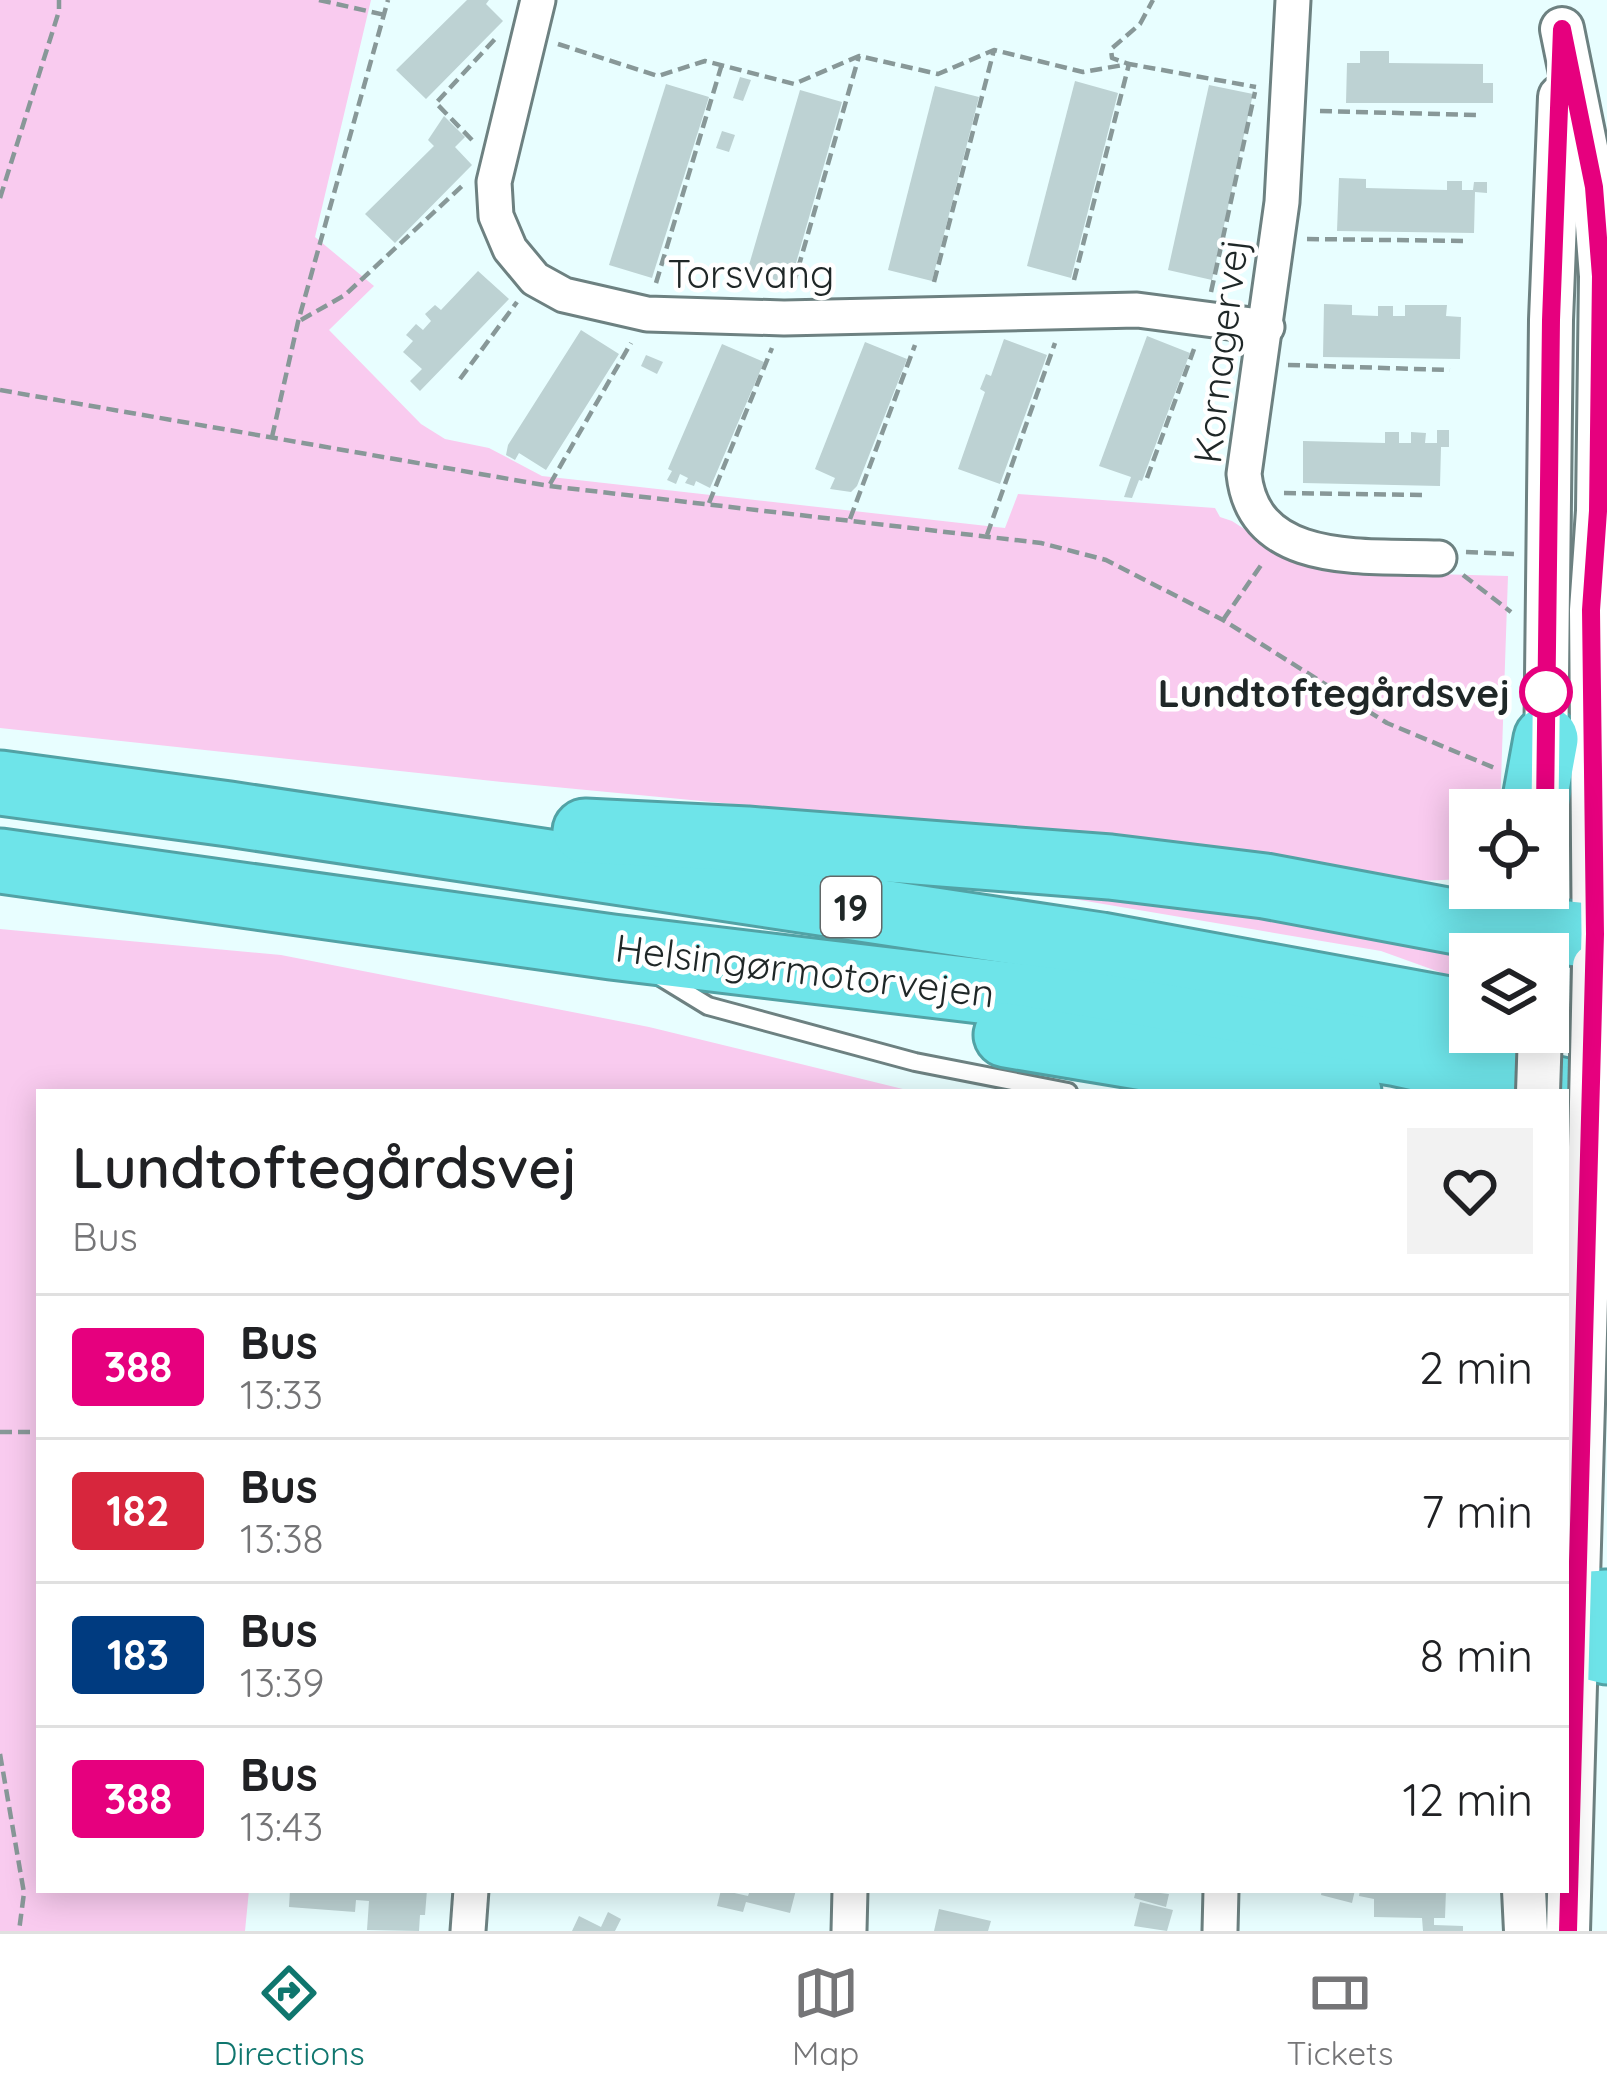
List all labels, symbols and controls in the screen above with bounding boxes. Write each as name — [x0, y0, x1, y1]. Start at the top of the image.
street label: Kornagervej — [1182, 236, 1258, 466]
street label: Torsvang — [668, 249, 834, 298]
marker: Lundtoftegårdsvej — [1521, 667, 1571, 717]
place label: Lundtoftegårdsvej — [1158, 668, 1510, 717]
map controls — [1449, 789, 1569, 1053]
button: locate — [1449, 789, 1569, 909]
road number: 19 — [821, 877, 881, 937]
street label: Helsingørmotorvejen — [613, 922, 997, 1018]
button: layers — [1449, 933, 1569, 1053]
button: heart — [1407, 1128, 1533, 1254]
text: Lundtoftegårdsvej — [72, 1131, 577, 1202]
text: Bus — [72, 1212, 138, 1261]
text: Bus — [240, 1314, 318, 1370]
text: 2 min — [1419, 1339, 1533, 1395]
text: 388 — [104, 1340, 172, 1393]
text: 13:33 — [240, 1370, 323, 1419]
text: Bus — [240, 1458, 318, 1514]
text: 7 min — [1421, 1483, 1533, 1539]
text: 182 — [106, 1484, 170, 1537]
text: 13:38 — [240, 1514, 324, 1563]
text: Bus — [240, 1602, 318, 1658]
text: 8 min — [1420, 1627, 1533, 1683]
text: 183 — [107, 1628, 169, 1681]
text: 13:39 — [240, 1658, 324, 1707]
text: Bus — [240, 1746, 318, 1802]
text: 12 min — [1402, 1771, 1533, 1827]
text: 388 — [104, 1772, 172, 1825]
text: 13:43 — [240, 1802, 323, 1851]
tab: Directions — [214, 1960, 365, 2073]
tab: Map — [792, 1960, 859, 2073]
tab: Tickets — [1286, 1960, 1393, 2073]

